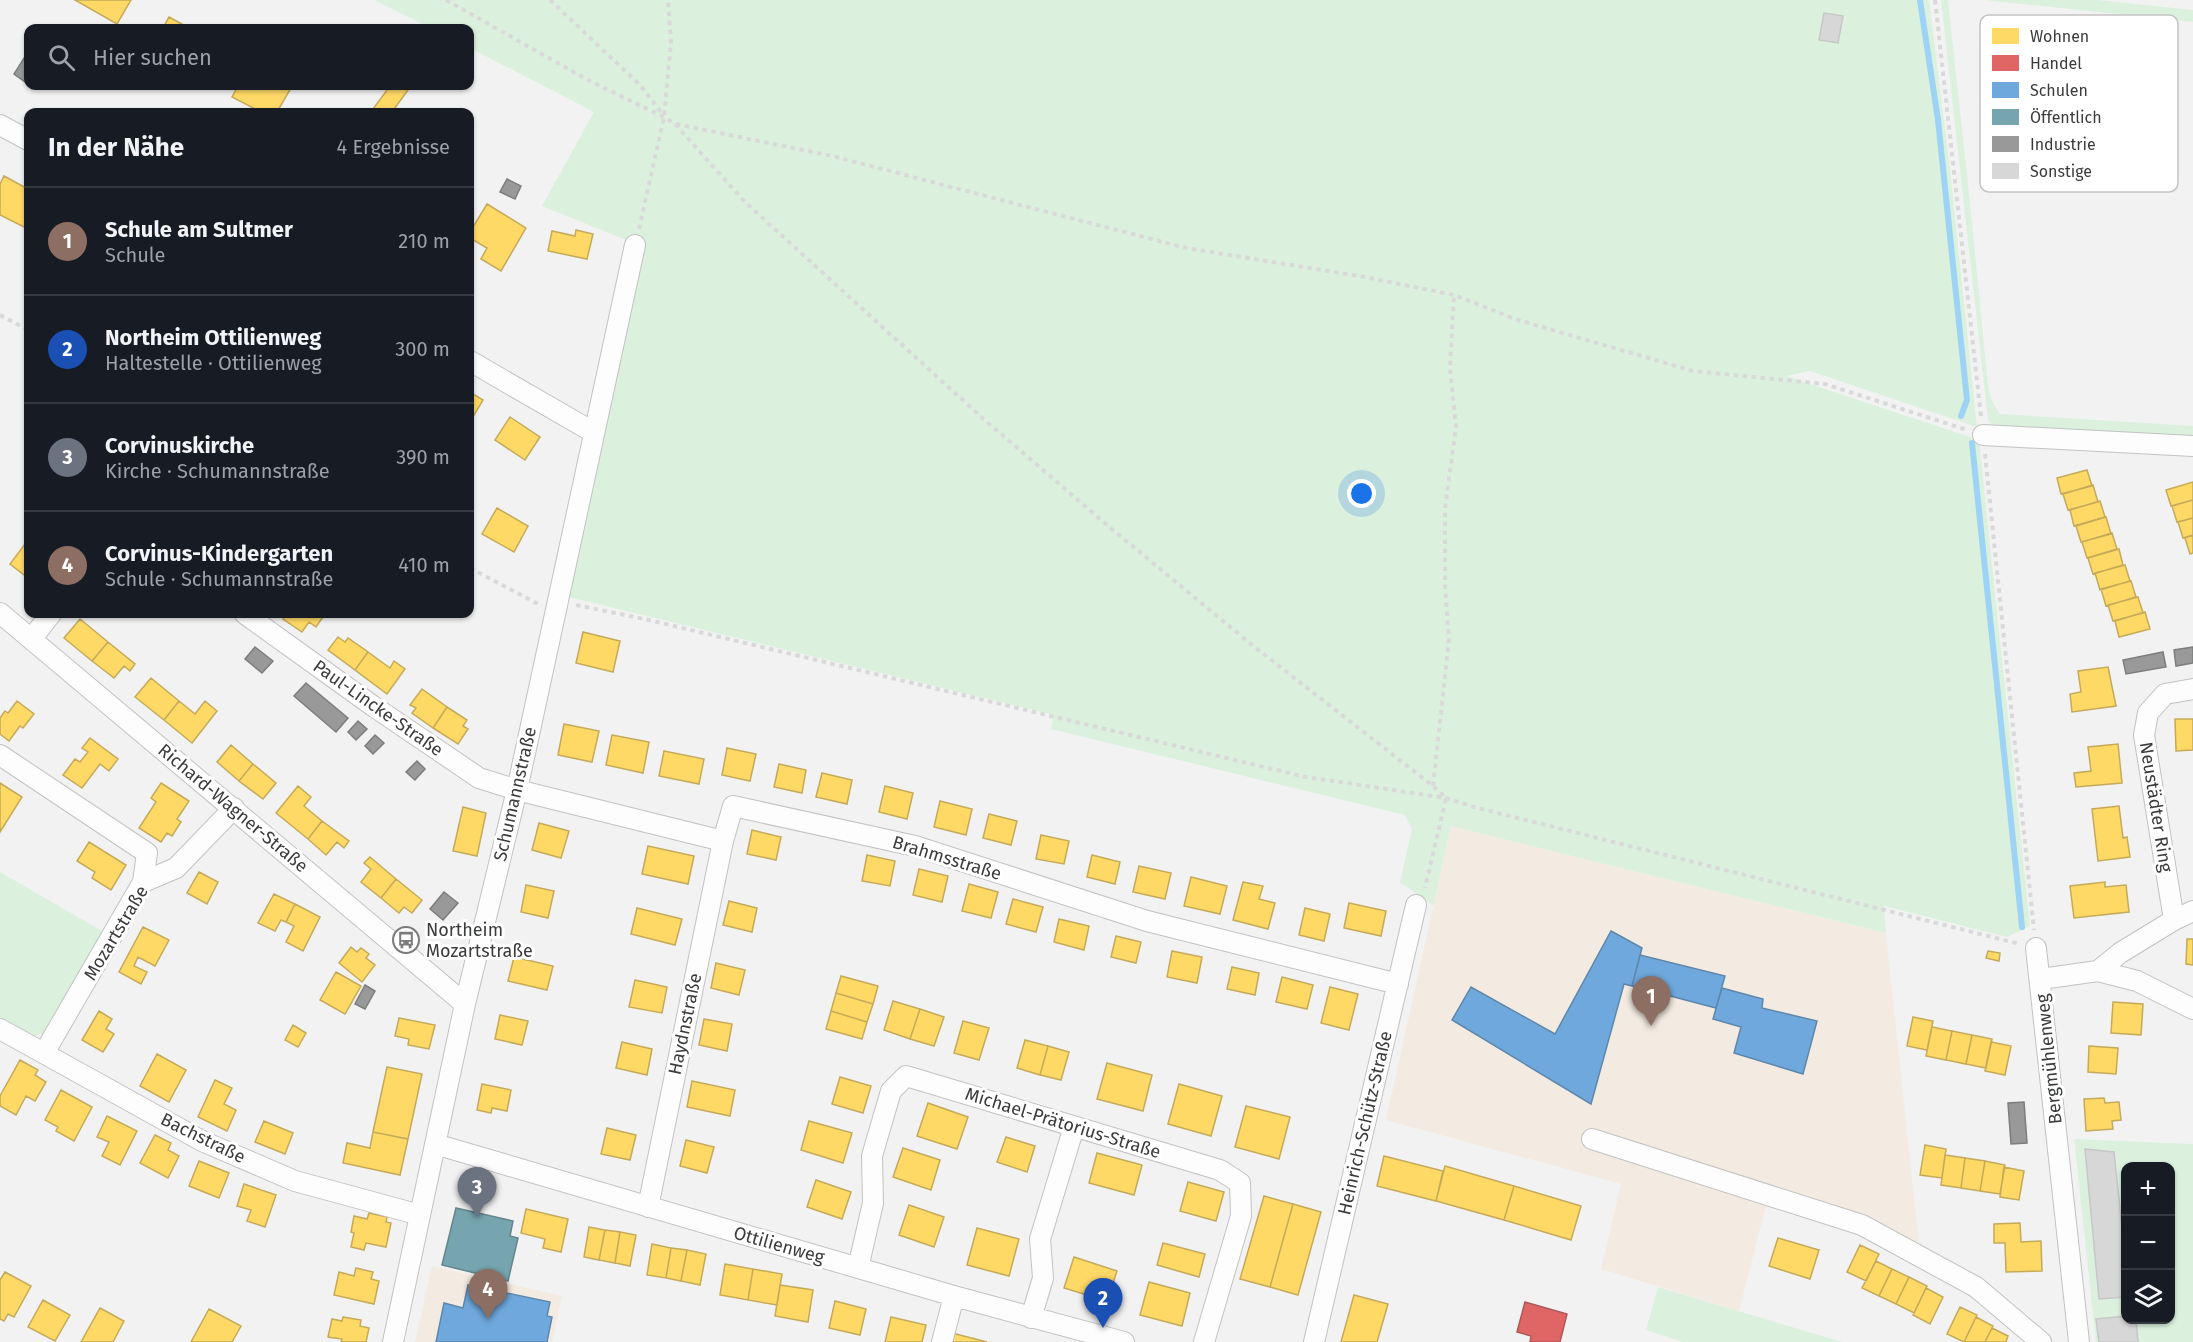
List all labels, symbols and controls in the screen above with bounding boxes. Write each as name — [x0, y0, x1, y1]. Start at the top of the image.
legend — [1980, 15, 2178, 192]
search box — [24, 24, 474, 90]
text: Wohnen — [2030, 27, 2089, 46]
icon: search — [45, 41, 78, 74]
text: Hier suchen — [93, 44, 212, 71]
text: Handel — [2030, 54, 2082, 73]
text: Schulen — [2030, 81, 2088, 100]
text: Öffentlich — [2030, 108, 2102, 127]
text: In der Nähe — [48, 132, 184, 163]
text: 4 Ergebnisse — [337, 135, 450, 159]
text: Industrie — [2030, 135, 2096, 154]
text: Sonstige — [2030, 162, 2092, 181]
text: Schule am Sultmer — [105, 216, 293, 243]
text: 1 — [63, 229, 72, 253]
text: 210 m — [398, 229, 450, 253]
text: Schule — [105, 243, 165, 267]
text: Northeim Ottilienweg — [105, 324, 321, 351]
text: 2 — [62, 337, 73, 361]
text: 300 m — [395, 337, 450, 361]
text: Haltestelle · Ottilienweg — [105, 351, 322, 375]
text: Corvinuskirche — [105, 432, 254, 459]
text: 3 — [62, 445, 73, 469]
text: 390 m — [396, 445, 450, 469]
text: Kirche · Schumannstraße — [105, 459, 330, 483]
your location — [1347, 479, 1376, 508]
text: Corvinus-Kindergarten — [105, 540, 333, 567]
text: 4 — [62, 553, 73, 577]
text: 410 m — [398, 553, 450, 577]
text: Schule · Schumannstraße — [105, 567, 333, 591]
street label: Paul-Lincke-Straße — [309, 655, 447, 761]
street label: Schumannstraße — [489, 725, 541, 863]
street label: Richard-Wagner-Straße — [154, 739, 312, 877]
street label: Neustädter Ring — [2135, 740, 2177, 874]
street label: Brahmsstraße — [890, 831, 1004, 885]
street label: Mozartstraße — [79, 882, 153, 984]
place label: Northeim Mozartstraße — [426, 919, 533, 962]
bus stop icon: Northeim Mozartstraße — [391, 925, 421, 955]
street label: Haydnstraße — [663, 971, 707, 1077]
pin: 1 — [1632, 976, 1670, 1026]
street label: Bergmühlenweg — [2031, 992, 2067, 1125]
street label: Heinrich-Schütz-Straße — [1333, 1029, 1397, 1217]
street label: Michael-Prätorius-Straße — [963, 1083, 1163, 1163]
street label: Bachstraße — [157, 1108, 249, 1168]
map controls — [2121, 1162, 2175, 1324]
button: + — [2121, 1162, 2175, 1216]
pin: 3 — [458, 1168, 496, 1217]
button: − — [2121, 1216, 2175, 1270]
street label: Ottilienweg — [731, 1222, 827, 1269]
pin: 4 — [468, 1270, 508, 1319]
button: layers — [2121, 1270, 2175, 1324]
pin: 2 — [1084, 1278, 1122, 1328]

